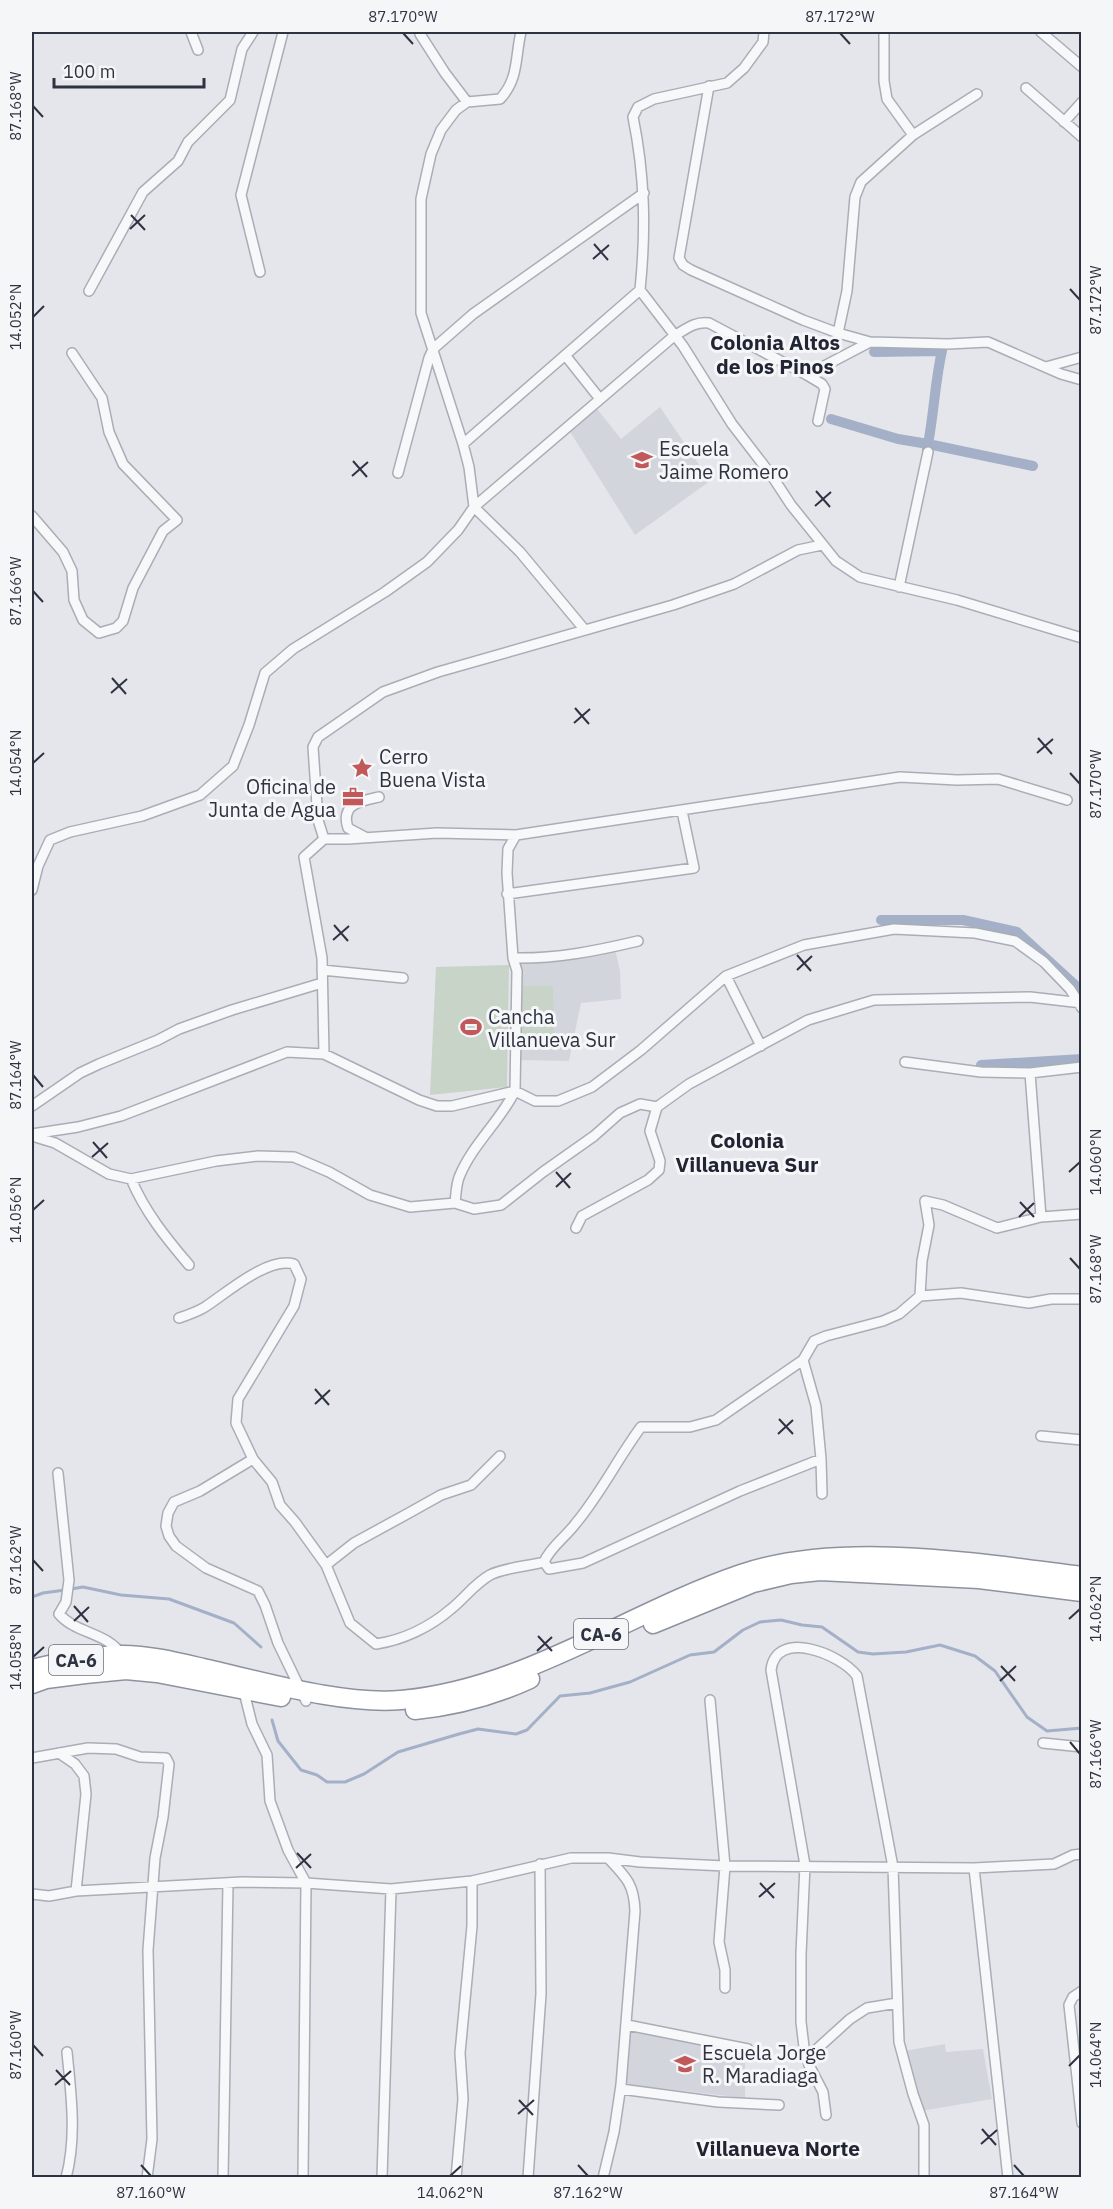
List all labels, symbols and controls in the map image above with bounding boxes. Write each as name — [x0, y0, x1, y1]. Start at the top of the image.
text: 87.170°W — [368, 7, 438, 26]
text: 87.172°W — [805, 7, 875, 26]
scale bar — [54, 51, 204, 89]
text: 100 m — [63, 60, 115, 83]
text: 87.168°W — [6, 71, 25, 141]
text: 87.172°W — [1086, 265, 1105, 335]
text: 14.052°N — [6, 284, 25, 350]
district label: Colonia Altos de los Pinos — [710, 328, 840, 380]
place label: Escuela Jaime Romero — [659, 435, 789, 485]
school or university icon: Escuela Jaime Romero — [630, 448, 654, 472]
text: 87.166°W — [6, 556, 25, 626]
text: 14.054°N — [6, 730, 25, 796]
place label: Cerro Buena Vista — [379, 743, 486, 793]
text: 87.170°W — [1086, 749, 1105, 819]
place icon: Cerro Buena Vista — [350, 756, 374, 780]
place label: Oficina de Junta de Agua — [208, 773, 336, 823]
office icon: Oficina de Junta de Agua — [341, 785, 365, 809]
place label: Cancha Villanueva Sur — [488, 1003, 616, 1053]
sports icon: Cancha Villanueva Sur — [459, 1015, 483, 1039]
text: 87.164°W — [6, 1040, 25, 1110]
district label: Colonia Villanueva Sur — [676, 1126, 819, 1178]
text: 14.060°N — [1086, 1129, 1105, 1195]
text: 14.056°N — [6, 1177, 25, 1243]
text: 87.168°W — [1086, 1234, 1105, 1304]
text: 87.162°W — [6, 1525, 25, 1595]
text: 14.062°N — [1086, 1576, 1105, 1642]
road number: CA-6 — [574, 1619, 628, 1649]
text: 14.058°N — [6, 1624, 25, 1690]
road number: CA-6 — [49, 1645, 103, 1675]
text: 87.166°W — [1086, 1719, 1105, 1789]
text: 87.160°W — [6, 2010, 25, 2080]
text: 14.064°N — [1086, 2022, 1105, 2088]
place label: Escuela Jorge R. Maradiaga — [702, 2039, 826, 2089]
school or university icon: Escuela Jorge R. Maradiaga — [673, 2052, 697, 2076]
district label: Villanueva Norte — [696, 2134, 860, 2162]
text: 87.160°W — [116, 2183, 186, 2202]
text: 14.062°N — [417, 2183, 483, 2202]
text: 87.162°W — [553, 2183, 623, 2202]
text: 87.164°W — [989, 2183, 1059, 2202]

